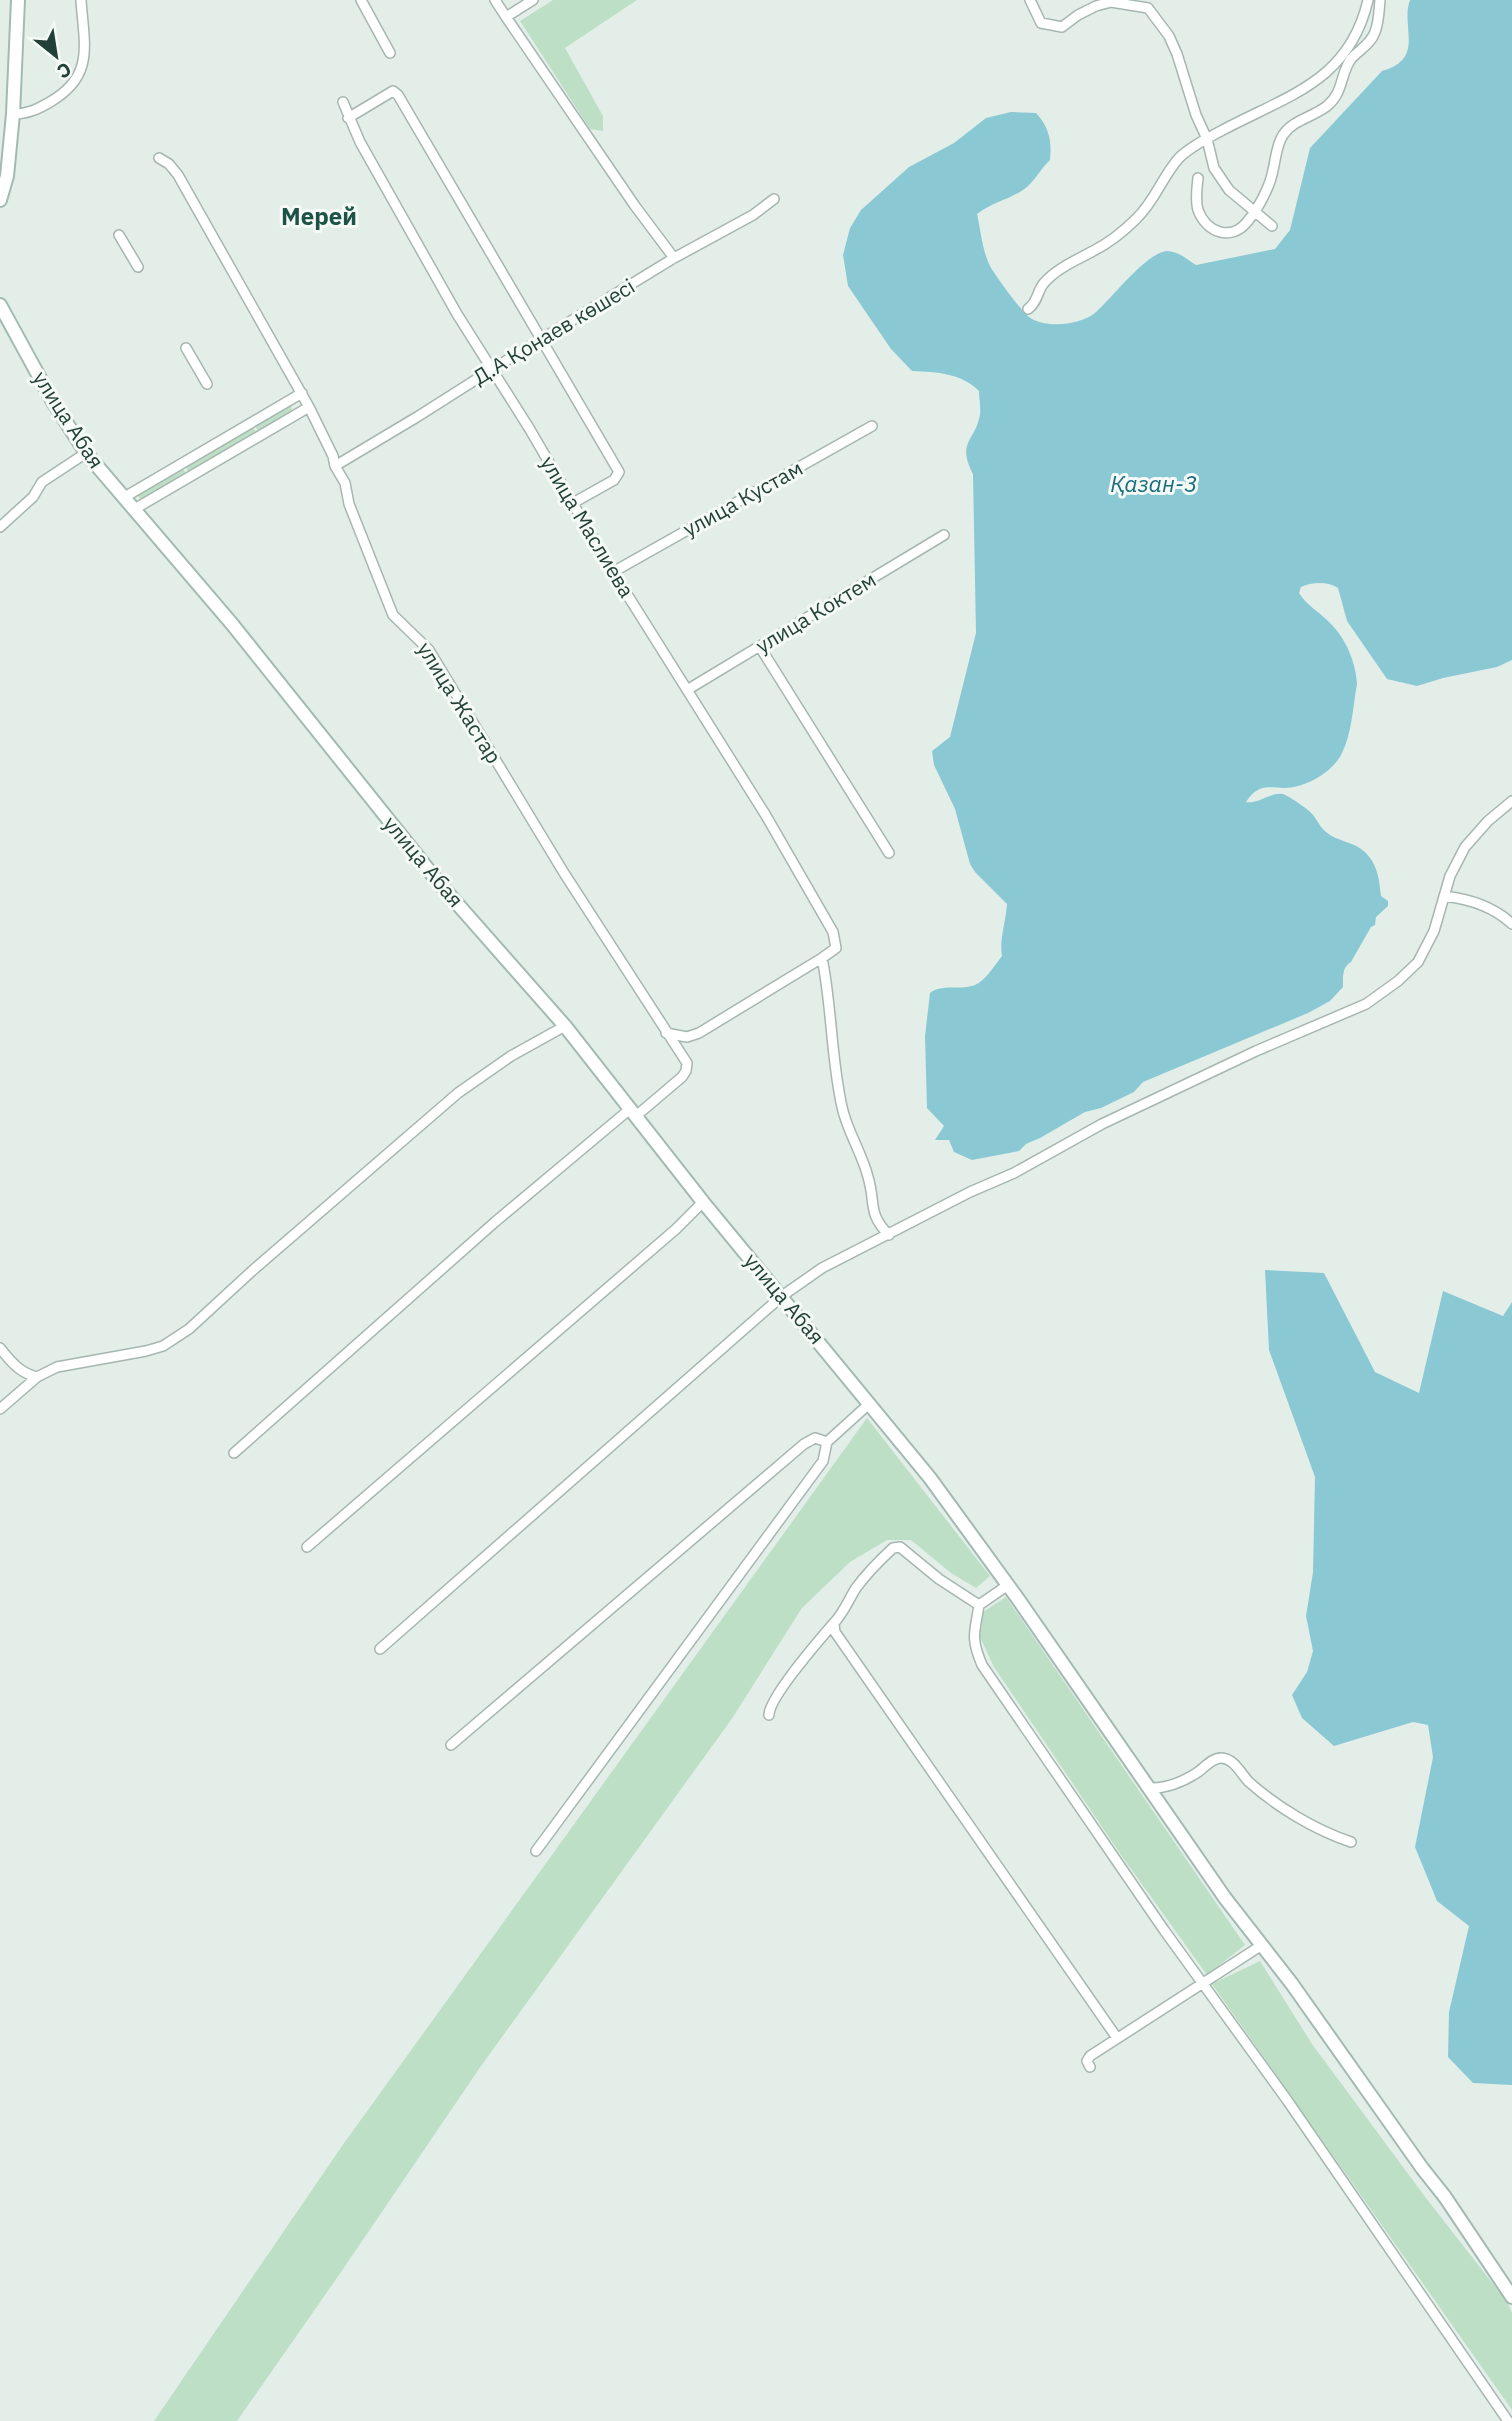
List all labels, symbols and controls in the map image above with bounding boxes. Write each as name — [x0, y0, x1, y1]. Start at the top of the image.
north arrow — [21, 21, 91, 91]
text: С — [53, 57, 76, 84]
district label: Мерей — [281, 200, 357, 232]
street label: Д.А Қонаев көшесі — [467, 272, 640, 391]
street label: улица Абая — [27, 365, 111, 474]
street label: улица Маслиева — [535, 450, 641, 602]
street label: улица Кустам — [678, 454, 807, 543]
water label: Қазан-3 — [1110, 468, 1198, 498]
street label: улица Коктем — [750, 565, 881, 659]
street label: улица Жастар — [411, 636, 508, 769]
street label: улица Абая — [377, 810, 470, 913]
street label: улица Абая — [738, 1247, 831, 1350]

